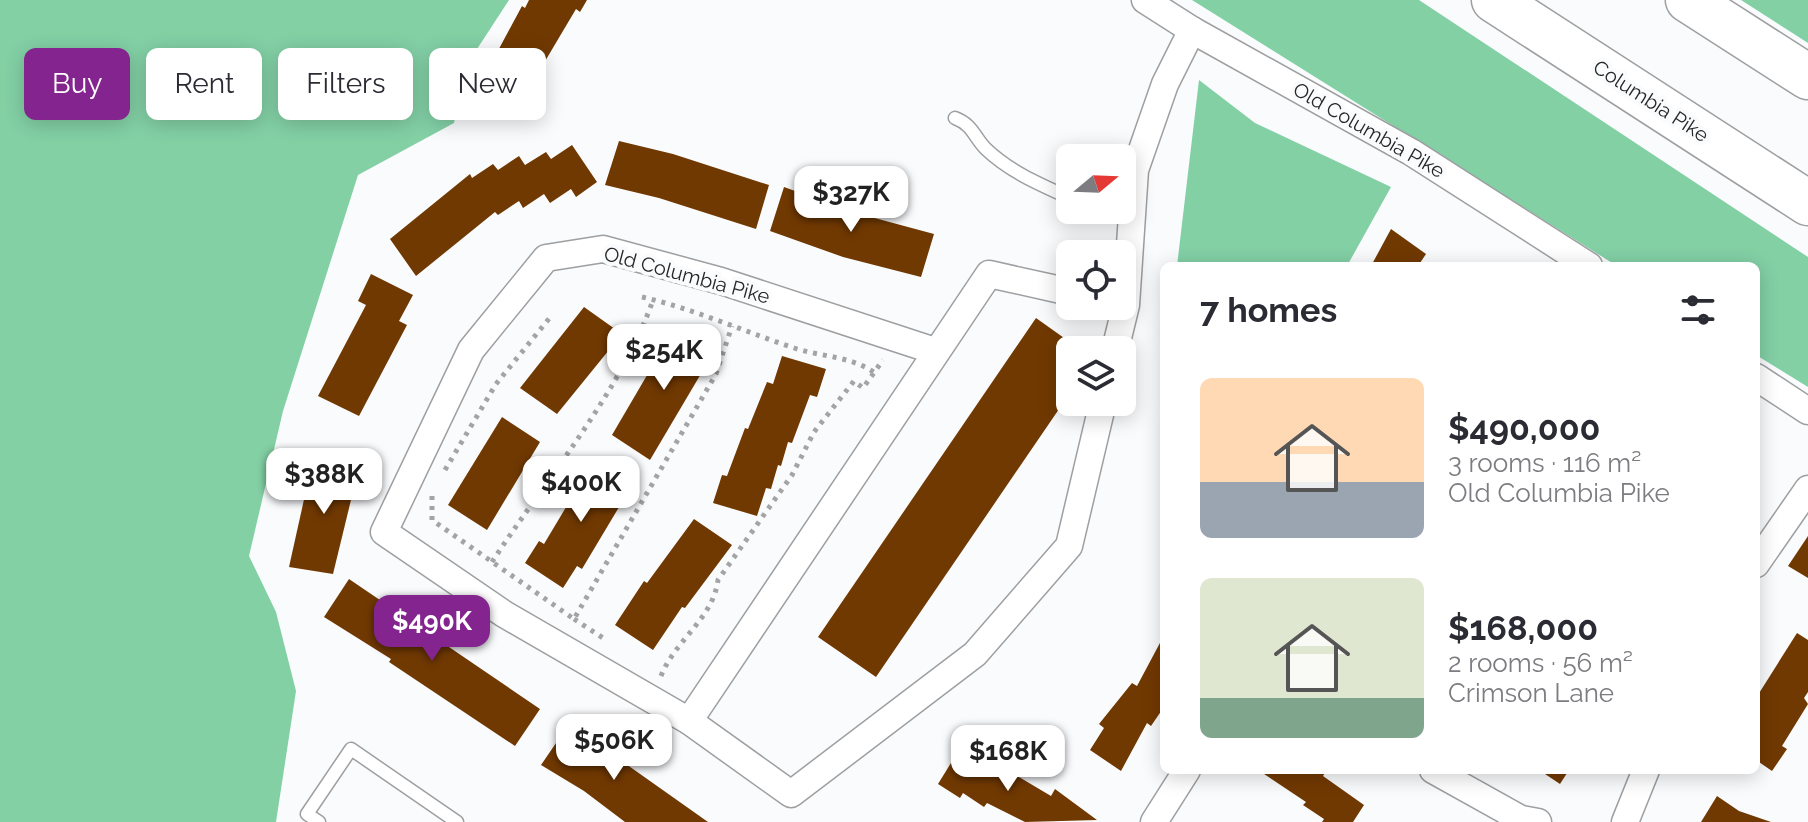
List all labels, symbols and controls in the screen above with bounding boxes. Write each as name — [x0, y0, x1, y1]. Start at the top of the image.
chip: Buy — [24, 48, 130, 120]
chip: Rent — [146, 48, 262, 120]
chip: Filters — [278, 48, 413, 120]
chip: New — [429, 48, 546, 120]
street label: Columbia Pike — [1589, 55, 1713, 147]
street label: Old Columbia Pike — [1289, 77, 1449, 183]
north arrow — [1056, 144, 1136, 224]
map controls — [1056, 144, 1136, 416]
pin: $327K — [795, 166, 907, 234]
text: $327K — [812, 177, 890, 207]
button: locate — [1056, 240, 1136, 320]
street label: Old Columbia Pike — [601, 241, 773, 309]
icon: filters — [1676, 288, 1720, 332]
text: 7 homes — [1200, 290, 1337, 330]
pin: $254K — [608, 324, 720, 392]
text: $254K — [625, 335, 703, 365]
button: layers — [1056, 336, 1136, 416]
text: $490,000 — [1448, 408, 1600, 448]
icon: home — [1264, 410, 1360, 506]
pin: $388K — [268, 448, 380, 516]
text: 3 rooms · 116 m² — [1448, 448, 1641, 478]
pin: $400K — [525, 456, 637, 524]
text: $388K — [284, 459, 364, 489]
text: $400K — [541, 467, 621, 497]
text: Old Columbia Pike — [1448, 478, 1670, 508]
pin: $490K — [376, 595, 488, 663]
text: $490K — [392, 606, 472, 636]
text: $168,000 — [1448, 608, 1598, 648]
icon: home — [1264, 610, 1360, 706]
text: 2 rooms · 56 m² — [1448, 648, 1633, 678]
text: Crimson Lane — [1448, 678, 1614, 708]
pin: $506K — [558, 714, 670, 782]
text: $506K — [574, 725, 654, 755]
pin: $168K — [952, 725, 1064, 793]
text: $168K — [969, 736, 1047, 766]

